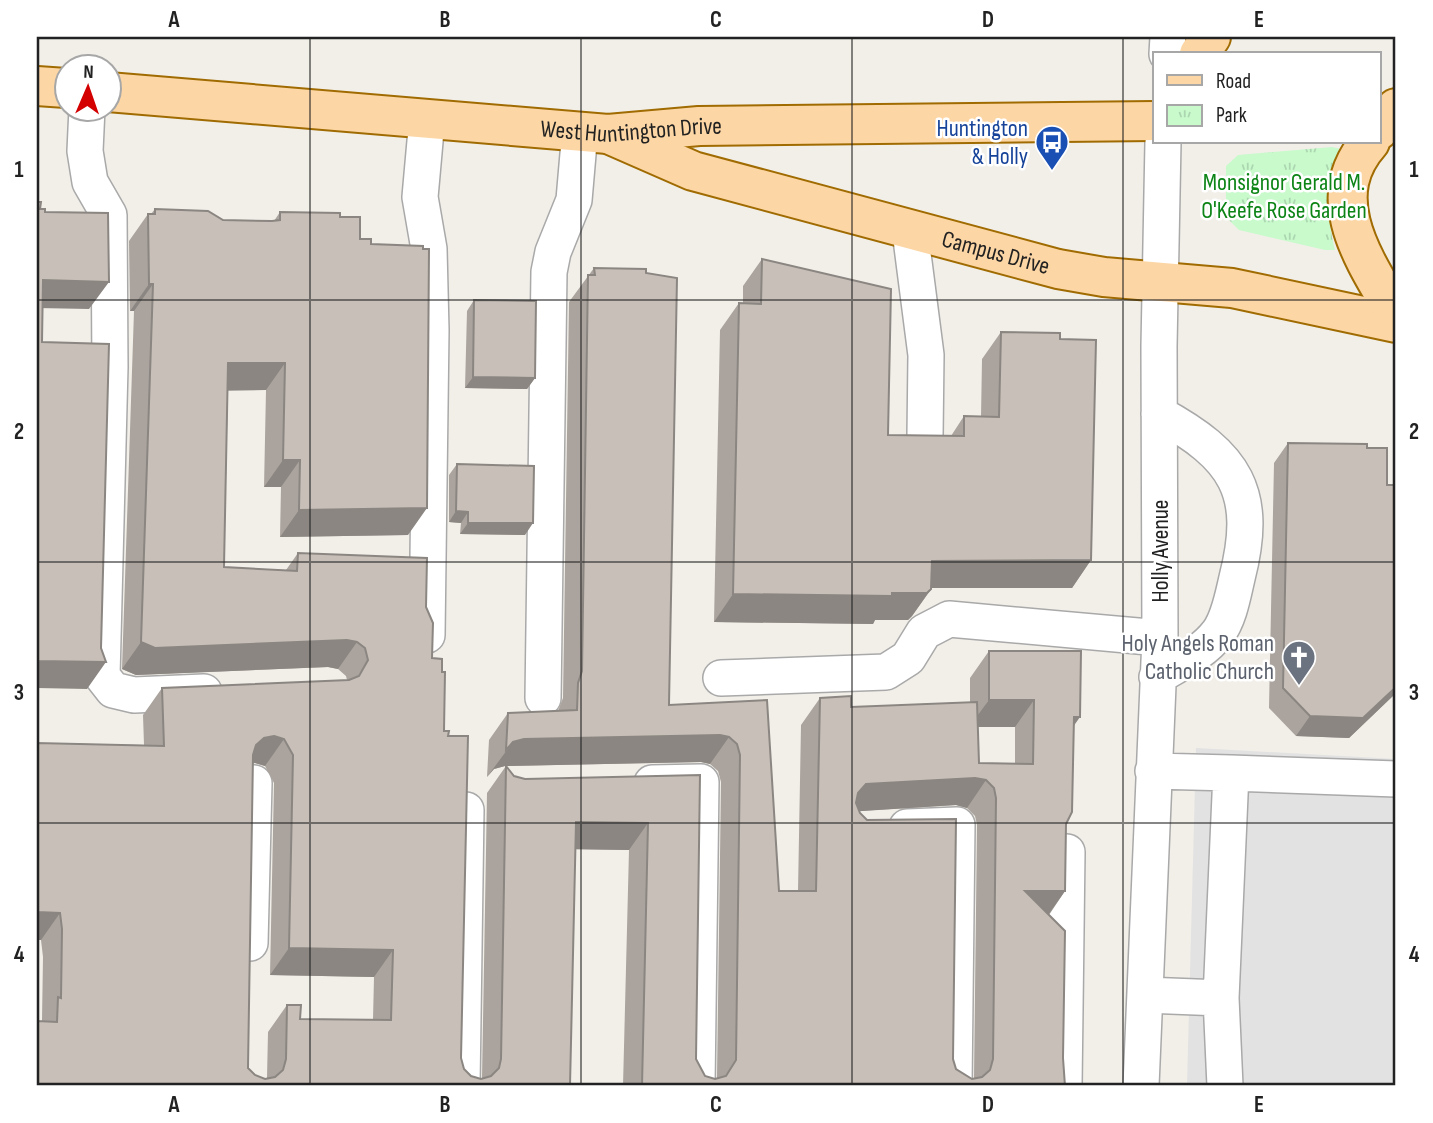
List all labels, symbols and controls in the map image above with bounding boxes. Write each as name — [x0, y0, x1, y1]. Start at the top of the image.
text: A — [168, 6, 181, 34]
text: B — [440, 6, 451, 34]
text: C — [710, 6, 722, 34]
text: D — [982, 6, 994, 34]
text: E — [1254, 6, 1264, 34]
north arrow — [52, 52, 122, 122]
legend — [1153, 52, 1380, 144]
text: N — [83, 61, 94, 84]
text: Road — [1216, 69, 1251, 94]
text: Park — [1216, 103, 1247, 128]
street label: West Huntington Drive — [539, 112, 722, 149]
place label: Huntington & Holly — [936, 114, 1028, 171]
bus stop icon: Huntington & Holly — [1033, 123, 1071, 172]
text: 1 — [14, 156, 24, 184]
text: 1 — [1409, 156, 1419, 184]
park label: Monsignor Gerald M. O'Keefe Rose Garden — [1201, 168, 1367, 225]
street label: Campus Drive — [939, 225, 1053, 281]
text: 2 — [14, 418, 24, 446]
text: 2 — [1409, 418, 1419, 446]
street label: Holly Avenue — [1146, 500, 1175, 602]
place label: Holy Angels Roman Catholic Church — [1122, 629, 1274, 686]
church icon: Holy Angels Roman Catholic Church — [1280, 638, 1318, 687]
text: 3 — [14, 679, 24, 707]
text: 3 — [1409, 679, 1419, 707]
text: 4 — [14, 941, 25, 969]
text: 4 — [1409, 941, 1420, 969]
text: A — [168, 1091, 181, 1119]
text: B — [440, 1091, 451, 1119]
text: C — [710, 1091, 722, 1119]
text: D — [982, 1091, 994, 1119]
text: E — [1254, 1091, 1264, 1119]

